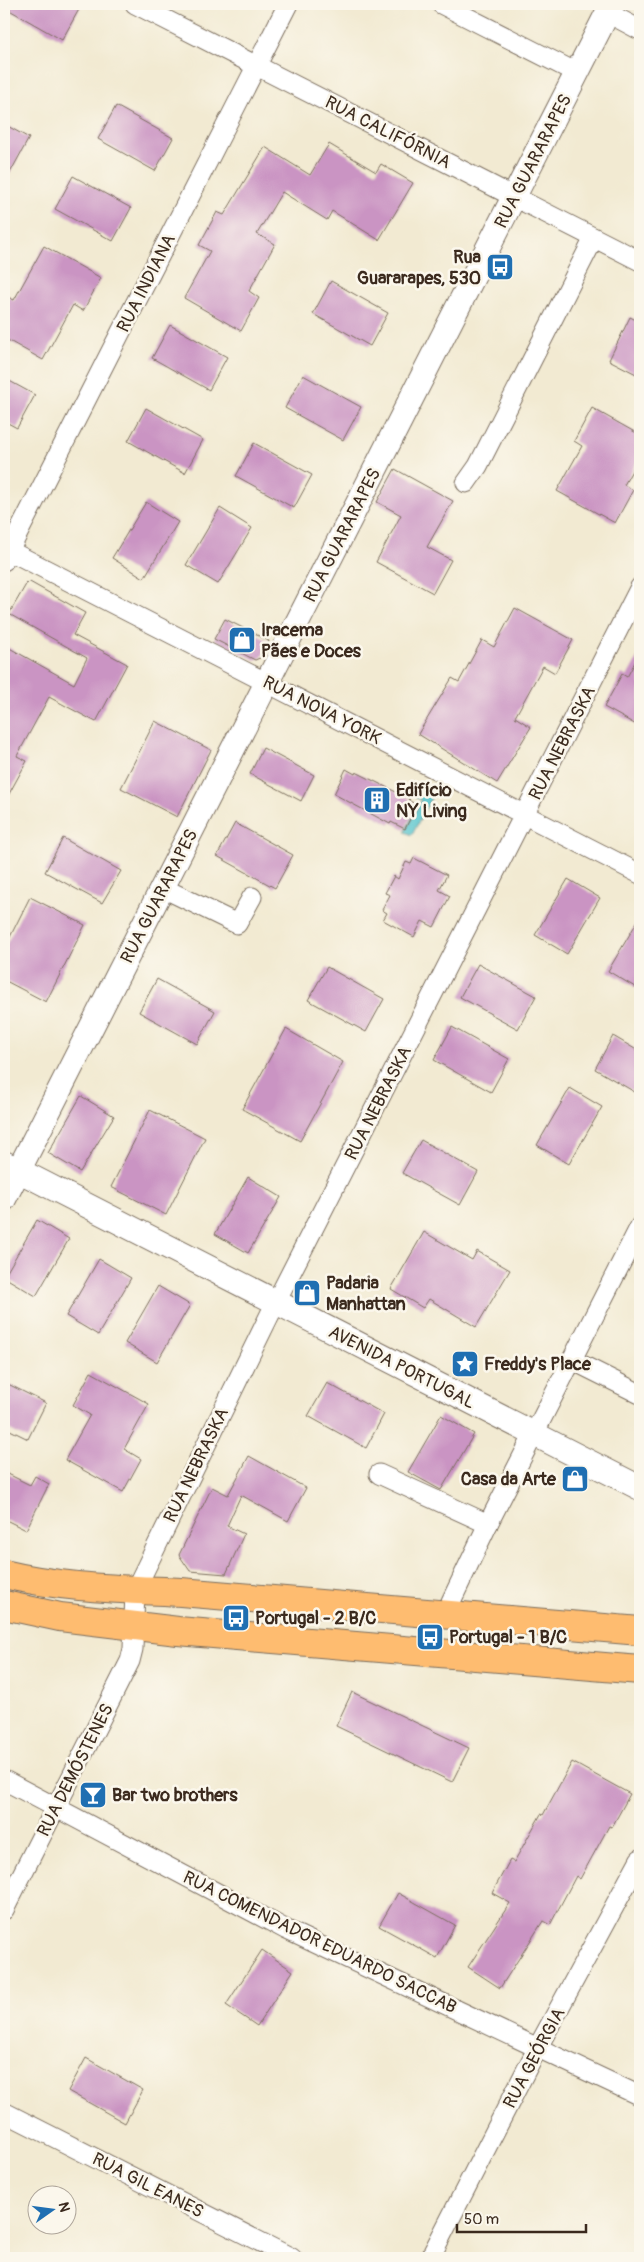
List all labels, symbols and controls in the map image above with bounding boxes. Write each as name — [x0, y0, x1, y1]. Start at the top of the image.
street label: RUA CALIFÓRNIA — [321, 90, 455, 174]
street label: RUA GUARARAPES — [490, 90, 577, 232]
street label: RUA INDIANA — [112, 230, 181, 336]
place label: Rua Guararapes, 530 — [357, 246, 482, 290]
bus stop icon: Rua Guararapes, 530 — [485, 252, 515, 282]
street label: RUA GUARARAPES — [299, 464, 386, 606]
place label: Iracema Pães e Doces — [261, 619, 362, 663]
shop icon: Iracema Pães e Doces — [227, 625, 257, 655]
street label: RUA NOVA YORK — [259, 671, 385, 750]
street label: RUA NEBRASKA — [524, 682, 601, 804]
place label: Edifício NY Living — [396, 779, 467, 823]
building icon: Edifício NY Living — [362, 785, 392, 815]
street label: RUA GUARARAPES — [116, 825, 203, 967]
street label: RUA NEBRASKA — [340, 1042, 417, 1164]
place label: Padaria Manhattan — [326, 1272, 406, 1316]
shop icon: Padaria Manhattan — [292, 1278, 322, 1308]
street label: AVENIDA PORTUGAL — [325, 1321, 479, 1414]
place icon: Freddy's Place — [450, 1349, 480, 1379]
place label: Freddy's Place — [484, 1353, 592, 1376]
street label: RUA NEBRASKA — [159, 1404, 234, 1526]
shop icon: Casa da Arte — [560, 1464, 590, 1494]
place label: Casa da Arte — [461, 1468, 557, 1491]
bus stop icon: Portugal - 2 B/C — [221, 1603, 251, 1633]
place label: Portugal - 2 B/C — [255, 1607, 376, 1630]
bus stop icon: Portugal - 1 B/C — [415, 1622, 445, 1652]
place label: Portugal - 1 B/C — [449, 1626, 567, 1649]
street label: RUA DEMÓSTENES — [31, 1700, 119, 1840]
bar icon: Bar two brothers — [78, 1780, 108, 1810]
place label: Bar two brothers — [112, 1784, 238, 1807]
street label: RUA COMENDADOR EDUARDO SACCAB — [179, 1866, 460, 2019]
street label: RUA GEÓRGIA — [497, 2003, 571, 2112]
street label: RUA GIL EANES — [88, 2147, 207, 2223]
north arrow — [28, 2184, 78, 2234]
text: N — [55, 2200, 74, 2214]
scale bar — [457, 2202, 585, 2234]
text: 50 m — [464, 2210, 499, 2229]

